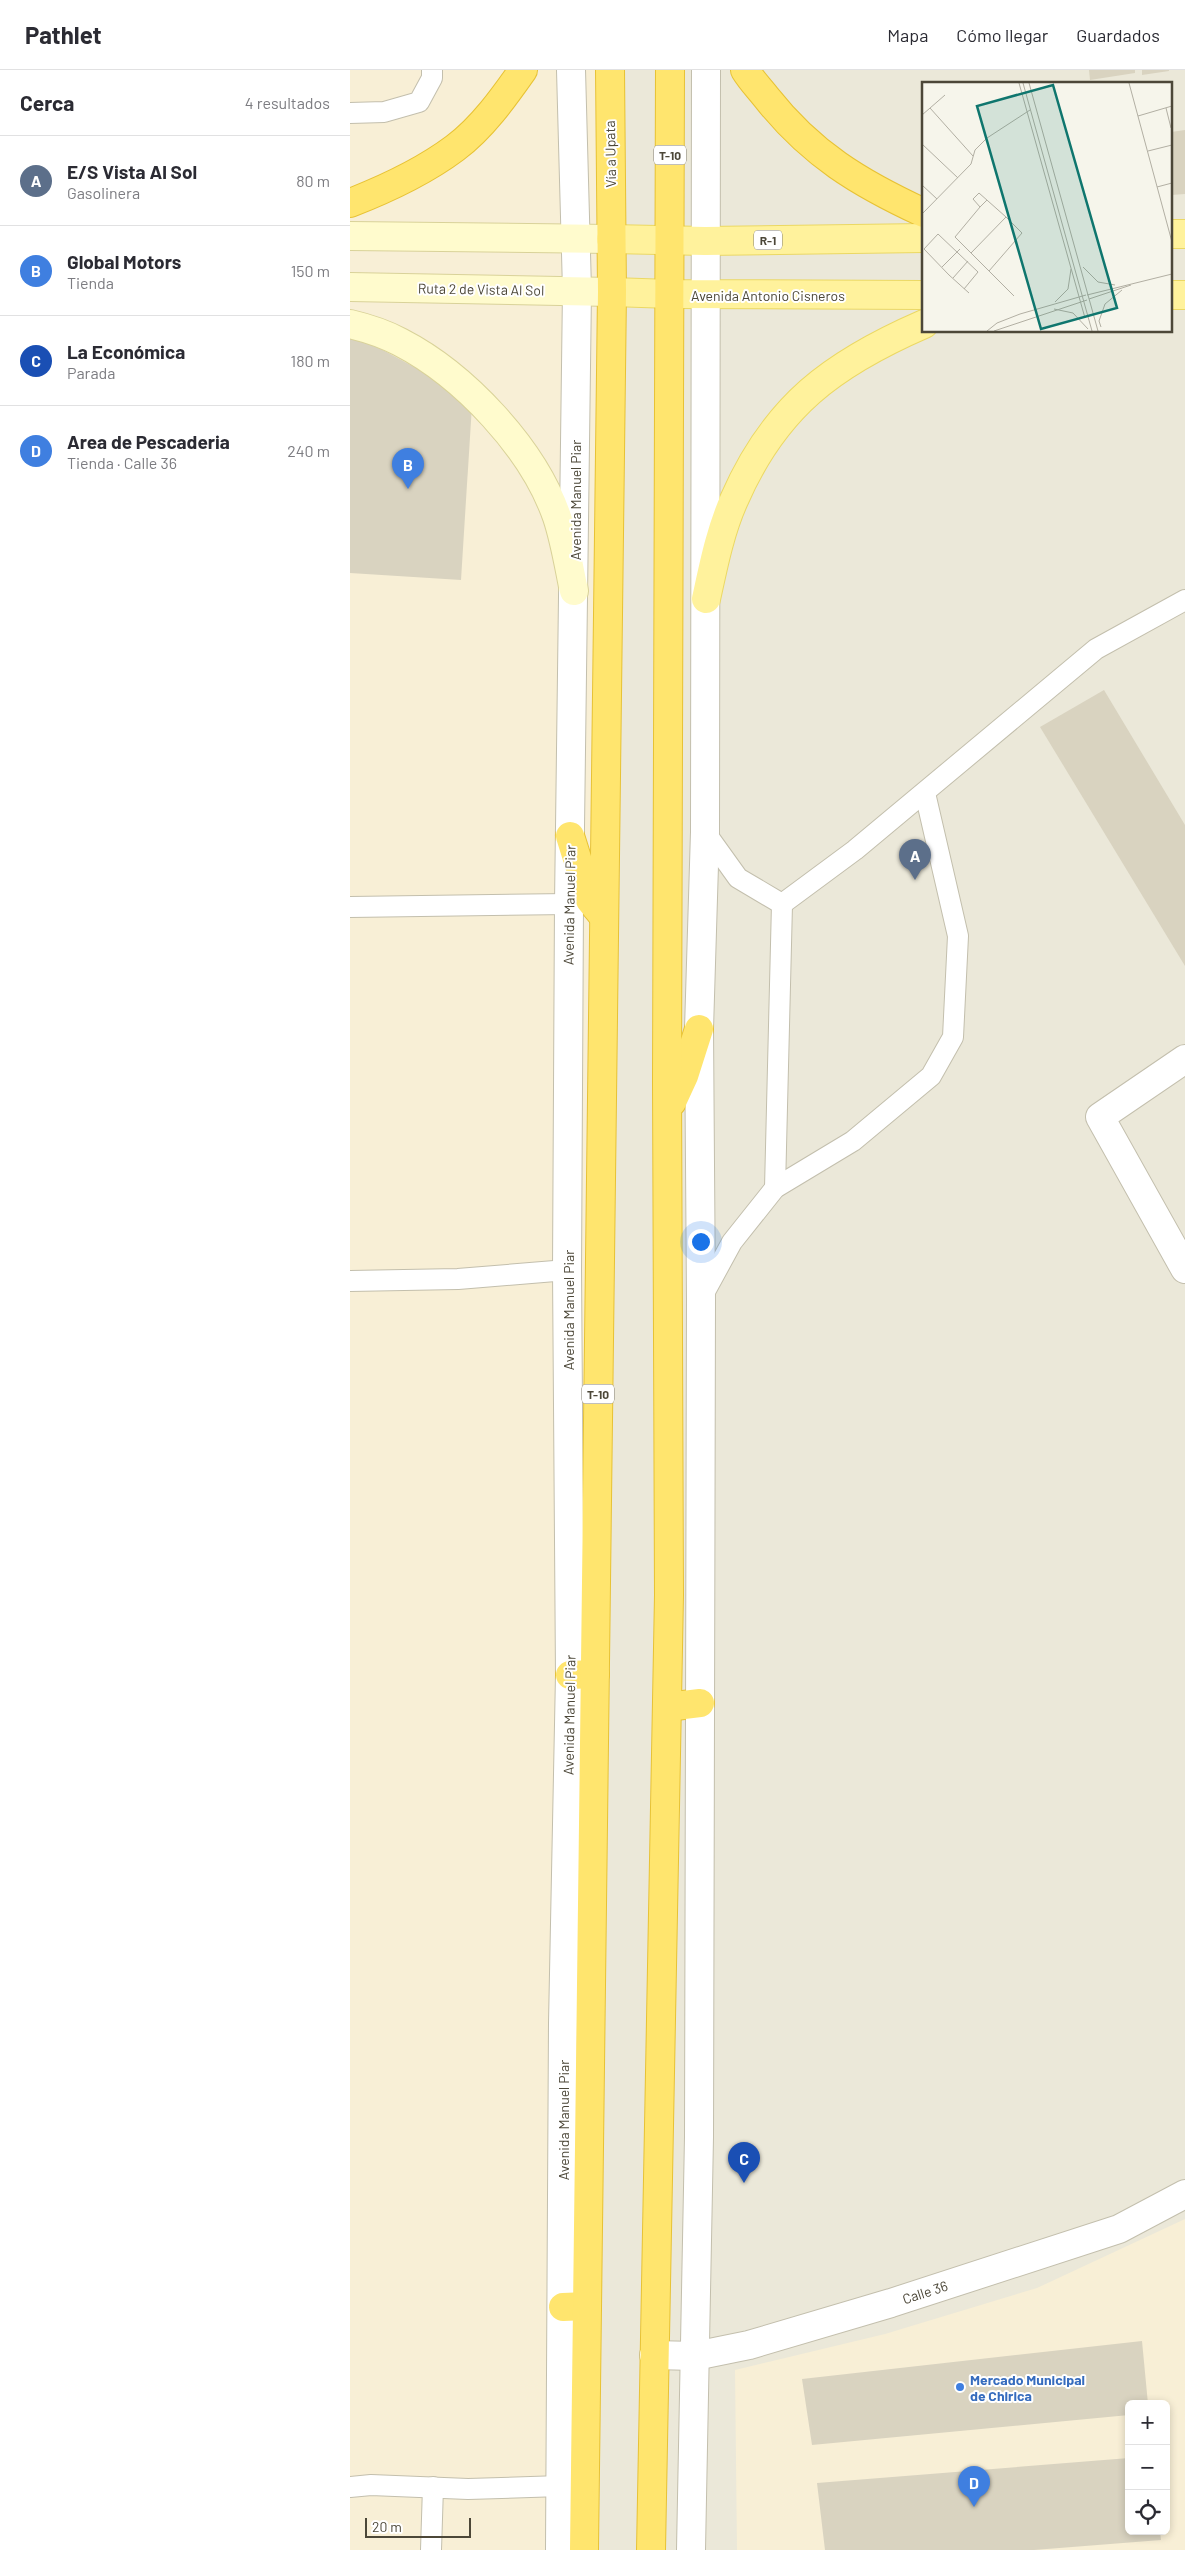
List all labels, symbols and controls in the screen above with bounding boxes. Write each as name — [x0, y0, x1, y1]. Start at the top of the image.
text: Pathlet — [25, 20, 102, 49]
text: Mapa — [887, 24, 928, 46]
text: Cómo llegar — [956, 24, 1048, 46]
text: Guardados — [1076, 24, 1160, 46]
inset map — [922, 82, 1172, 332]
text: Cerca — [20, 90, 74, 115]
text: 4 resultados — [245, 93, 330, 112]
street label: Vía a Upata — [601, 120, 619, 188]
road number: T-10 — [654, 146, 686, 164]
text: E/S Vista Al Sol — [67, 160, 197, 183]
text: A — [31, 171, 41, 190]
text: 80 m — [296, 171, 330, 190]
text: Gasolinera — [67, 183, 140, 202]
road number: R-1 — [754, 230, 782, 250]
text: Global Motors — [67, 250, 181, 273]
text: B — [31, 261, 41, 280]
text: 150 m — [291, 261, 330, 280]
text: Tienda — [67, 273, 114, 292]
street label: Ruta 2 de Vista Al Sol — [418, 279, 544, 299]
street label: Avenida Antonio Cisneros — [691, 287, 845, 304]
text: La Económica — [67, 340, 185, 363]
text: C — [31, 351, 41, 370]
text: 180 m — [291, 351, 330, 370]
text: Parada — [67, 363, 115, 382]
text: Area de Pescaderia — [67, 430, 230, 453]
street label: Avenida Manuel Piar — [567, 440, 584, 560]
text: D — [31, 441, 41, 460]
text: 240 m — [287, 441, 330, 460]
pin: B — [392, 448, 424, 489]
text: Tienda · Calle 36 — [67, 453, 177, 472]
pin: A — [899, 839, 931, 880]
street label: Avenida Manuel Piar — [559, 845, 579, 965]
your location — [688, 1229, 714, 1255]
street label: Avenida Manuel Piar — [560, 1250, 577, 1370]
road number: T-10 — [582, 1385, 614, 1404]
street label: Avenida Manuel Piar — [559, 1655, 579, 1775]
street label: Avenida Manuel Piar — [555, 2060, 572, 2180]
pin: C — [728, 2142, 760, 2183]
street label: Calle 36 — [900, 2277, 950, 2307]
place label: Mercado Municipal de Chirica — [970, 2371, 1085, 2404]
marker: Mercado Municipal de Chirica — [954, 2381, 966, 2393]
map controls — [1125, 2400, 1170, 2535]
button: + — [1125, 2400, 1170, 2445]
button: − — [1125, 2445, 1170, 2490]
pin: D — [958, 2466, 990, 2507]
button: locate — [1125, 2490, 1170, 2535]
scale bar — [365, 2515, 471, 2538]
text: 20 m — [372, 2518, 402, 2535]

